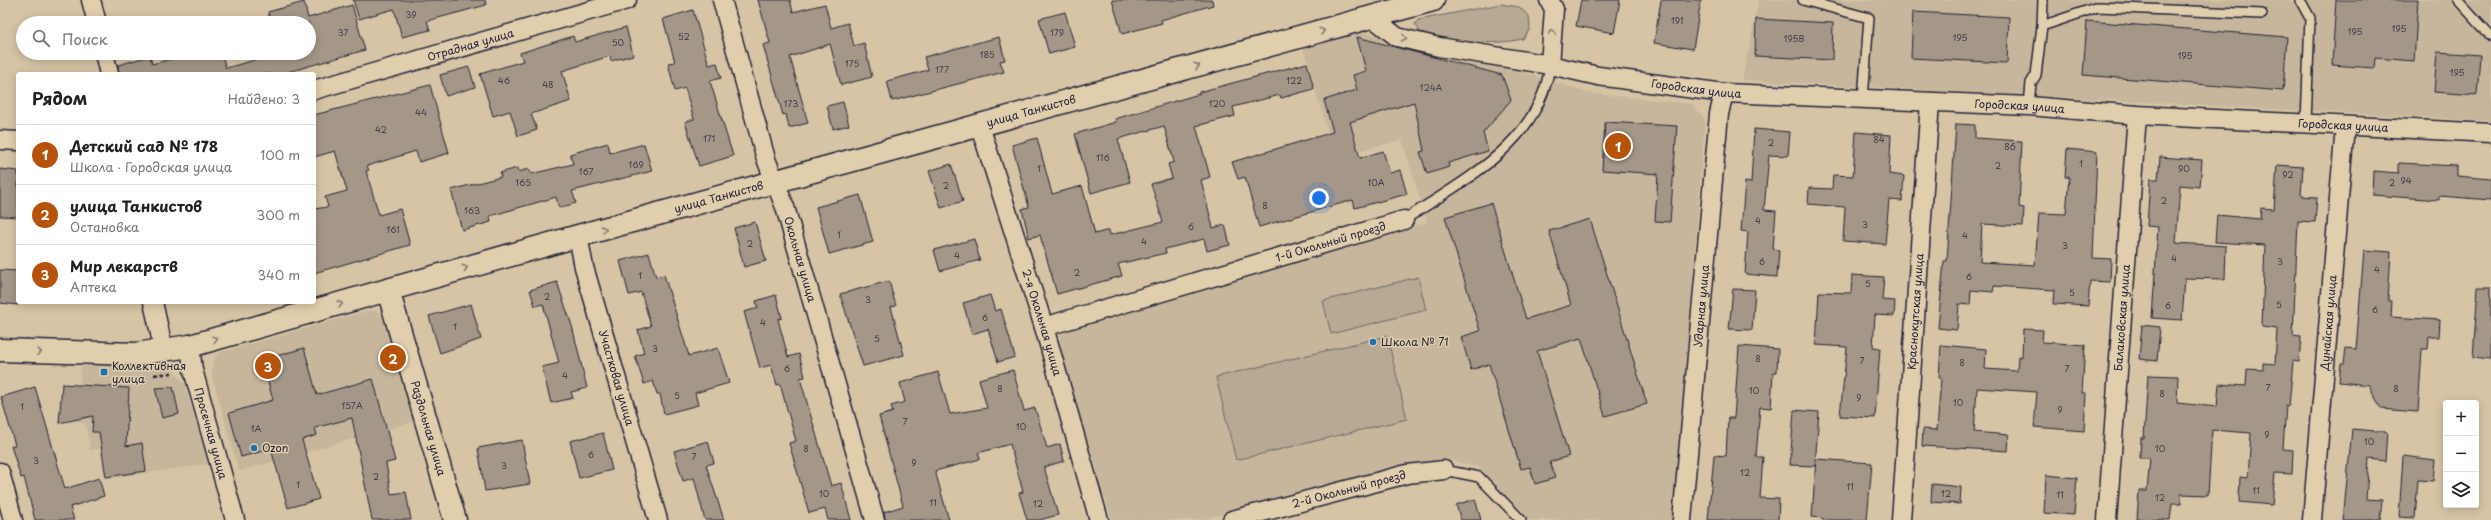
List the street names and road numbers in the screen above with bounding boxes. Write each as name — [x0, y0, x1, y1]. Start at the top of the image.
street label: Отрадная улица — [425, 24, 516, 65]
street label: Городская улица — [1650, 74, 1742, 102]
street label: улица Танкистов — [984, 90, 1078, 131]
street label: Городская улица — [1974, 95, 2066, 117]
street label: Городская улица — [2297, 114, 2389, 136]
street label: улица Танкистов — [672, 176, 765, 217]
street label: Окольная улица — [780, 214, 821, 304]
street label: 1-й Окольный проезд — [1273, 217, 1388, 266]
street label: Краснокутская улица — [1902, 253, 1927, 370]
street label: Ударная улица — [1689, 264, 1713, 348]
street label: Балаковская улица — [2109, 264, 2134, 371]
street label: 2-я Окольная улица — [1018, 267, 1067, 378]
street label: Дунайская улица — [2315, 274, 2341, 372]
street label: Участковая улица — [595, 328, 639, 428]
street label: Раздольная улица — [407, 379, 451, 478]
street label: Просечная улица — [190, 385, 232, 481]
street label: 2-й Окольный проезд — [1290, 466, 1408, 512]

